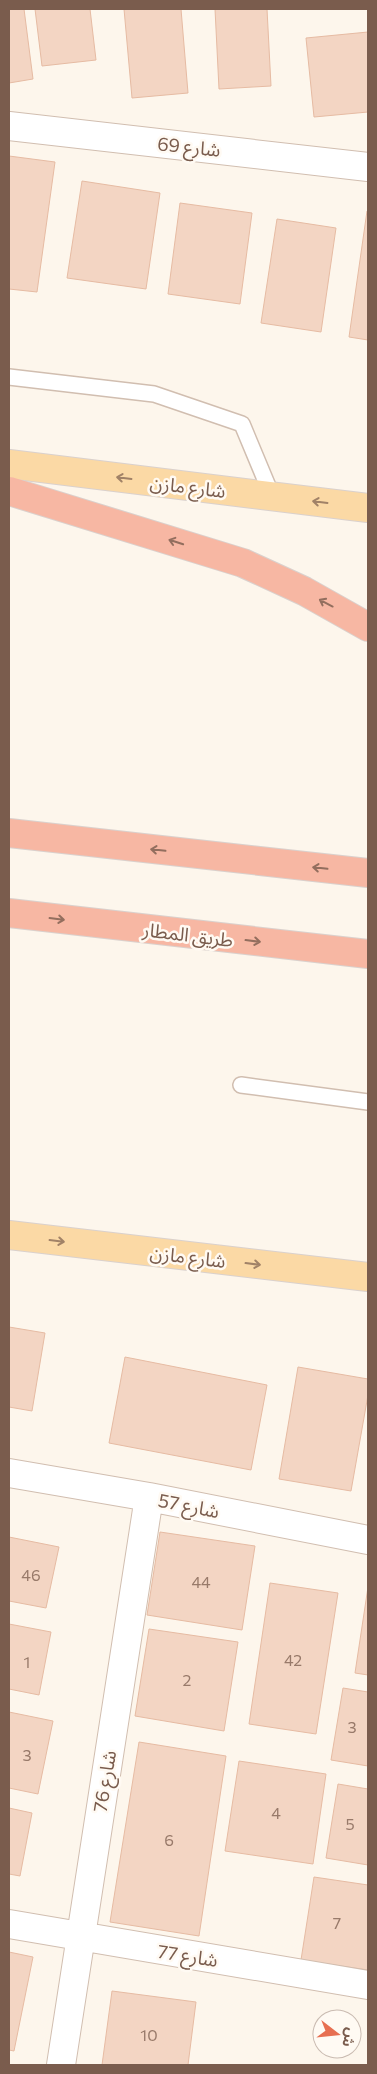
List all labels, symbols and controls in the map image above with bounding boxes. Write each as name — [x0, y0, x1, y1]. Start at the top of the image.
street label: شارع 69 — [156, 131, 222, 164]
street label: شارع مازن — [148, 470, 227, 505]
one-way arrow — [116, 473, 132, 483]
one-way arrow — [312, 497, 328, 507]
one-way arrow — [169, 537, 184, 546]
one-way arrow — [319, 598, 334, 607]
one-way arrow — [151, 845, 167, 855]
one-way arrow — [312, 863, 328, 873]
one-way arrow — [49, 914, 65, 924]
street label: طريق المطار — [140, 917, 235, 952]
one-way arrow — [245, 936, 261, 946]
one-way arrow — [49, 1236, 65, 1246]
street label: شارع مازن — [148, 1240, 227, 1275]
one-way arrow — [245, 1259, 261, 1269]
street label: شارع 57 — [156, 1488, 221, 1525]
house number: 46 — [21, 1565, 41, 1584]
house number: 44 — [191, 1572, 211, 1591]
house number: 42 — [284, 1650, 302, 1669]
house number: 1 — [24, 1652, 30, 1671]
house number: 2 — [183, 1670, 192, 1689]
house number: 3 — [347, 1717, 357, 1736]
house number: 3 — [22, 1745, 32, 1764]
street label: شارع 76 — [88, 1748, 123, 1814]
house number: 4 — [271, 1803, 281, 1822]
house number: 5 — [345, 1814, 355, 1833]
house number: 6 — [164, 1830, 174, 1849]
house number: 7 — [333, 1913, 341, 1932]
street label: شارع 77 — [156, 1939, 220, 1974]
north arrow — [312, 2009, 362, 2059]
house number: 10 — [140, 2025, 158, 2044]
text: ش — [339, 2026, 361, 2049]

